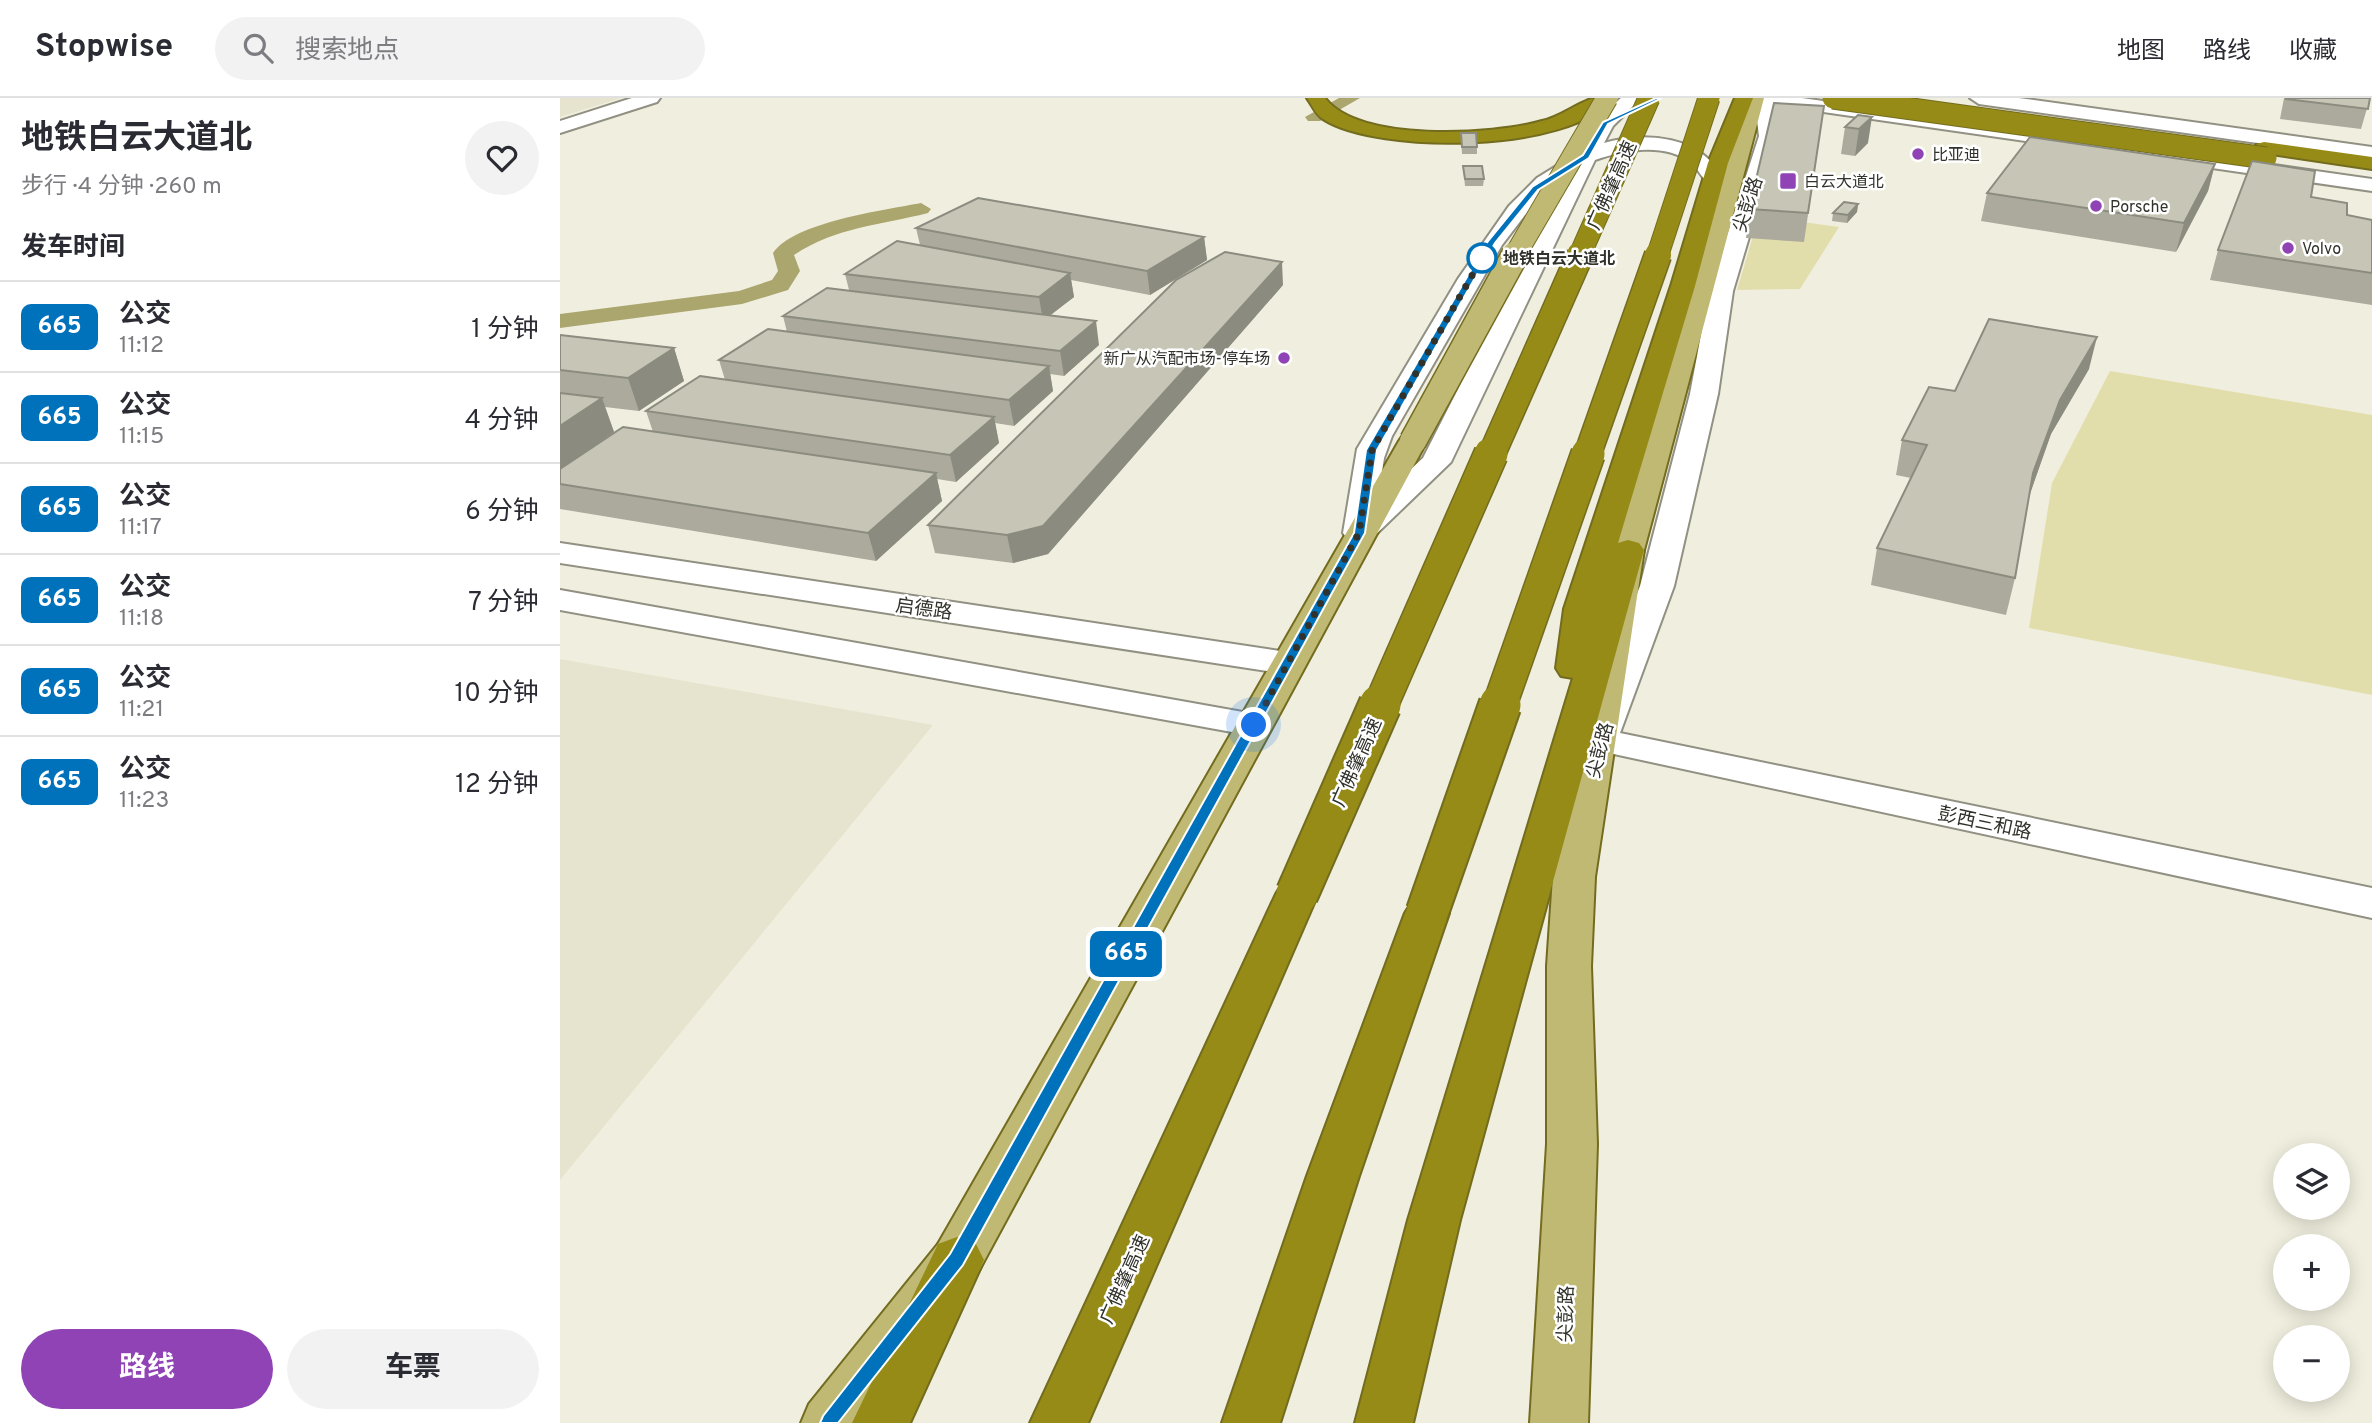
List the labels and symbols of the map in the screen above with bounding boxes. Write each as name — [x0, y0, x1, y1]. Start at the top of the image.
street label: 广佛肇高速 — [1583, 138, 1643, 234]
marker: 比亚迪 — [1910, 146, 1926, 162]
place label: 比亚迪 — [1932, 146, 1980, 166]
marker: 白云大道北 — [1778, 171, 1798, 191]
place label: 白云大道北 — [1804, 173, 1884, 193]
street label: 尖彭路 — [1729, 174, 1769, 235]
marker: Porsche — [2088, 198, 2104, 214]
place label: Porsche — [2110, 198, 2168, 218]
marker: Volvo — [2280, 240, 2296, 256]
place label: Volvo — [2302, 240, 2341, 260]
marker: 地铁白云大道北 — [1467, 243, 1497, 273]
place label: 地铁白云大道北 — [1503, 250, 1615, 270]
place label: 新广从汽配市场-停车场 — [1104, 350, 1270, 370]
marker: 新广从汽配市场-停车场 — [1276, 350, 1292, 366]
street label: 启德路 — [894, 594, 954, 626]
your location — [1236, 707, 1271, 742]
street label: 广佛肇高速 — [1328, 715, 1388, 811]
street label: 尖彭路 — [1582, 720, 1620, 781]
street label: 彭西三和路 — [1936, 802, 2034, 846]
line badge: 665 — [1086, 931, 1166, 977]
street label: 广佛肇高速 — [1096, 1232, 1156, 1328]
street label: 尖彭路 — [1554, 1285, 1580, 1343]

